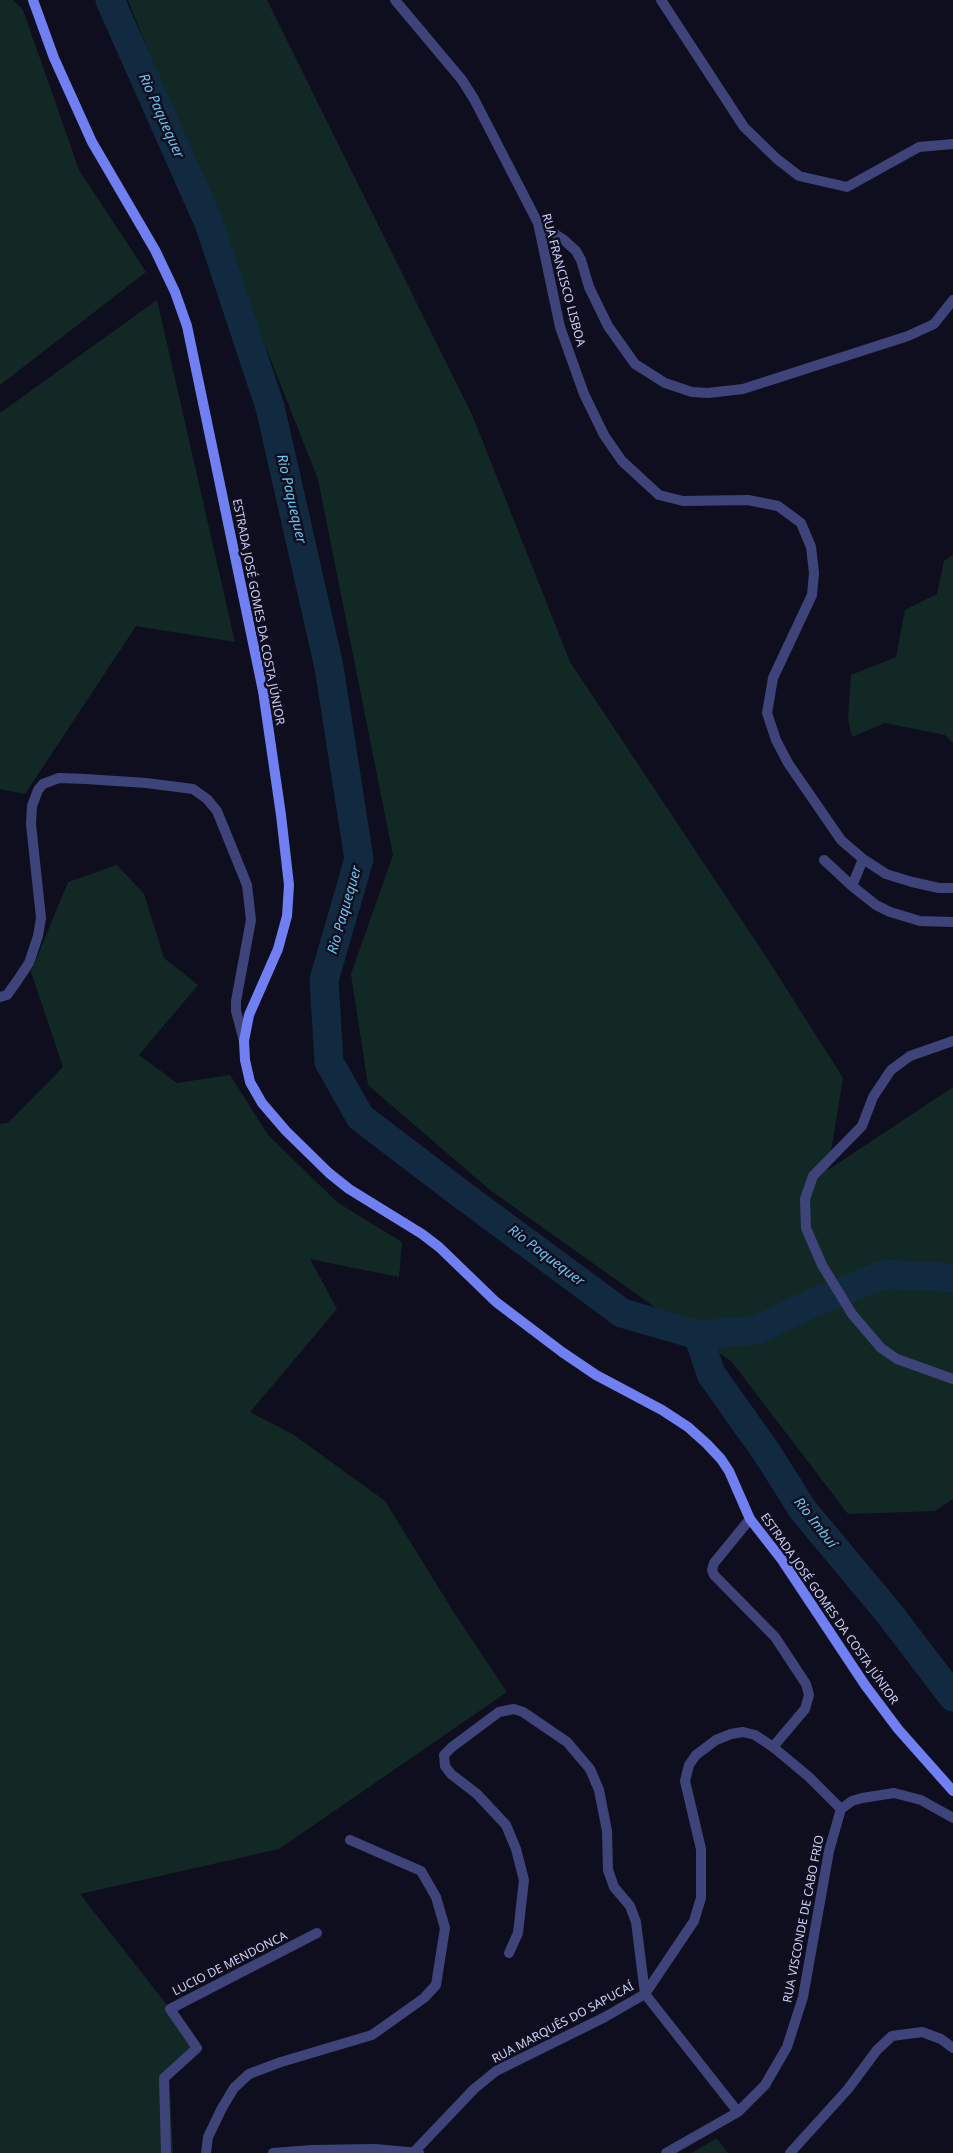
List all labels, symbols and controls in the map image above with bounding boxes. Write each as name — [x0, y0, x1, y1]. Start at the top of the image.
water label: Rio Paquequer — [135, 71, 187, 161]
street label: RUA FRANCISCO LISBOA — [538, 212, 588, 348]
water label: Rio Paquequer — [273, 453, 309, 545]
street label: ESTRADA JOSÉ GOMES DA COSTA JÚNIOR — [229, 498, 287, 726]
water label: Rio Paquequer — [324, 864, 366, 956]
water label: Rio Paquequer — [505, 1222, 587, 1290]
water label: Rio Imbuí — [790, 1494, 840, 1552]
street label: ESTRADA JOSÉ GOMES DA COSTA JÚNIOR — [757, 1511, 901, 1707]
street label: RUA VISCONDE DE CABO FRIO — [781, 1834, 827, 2004]
street label: LUCIO DE MENDONCA — [170, 1929, 290, 1999]
street label: RUA MARQUÊS DO SAPUCAÍ — [490, 1979, 636, 2067]

